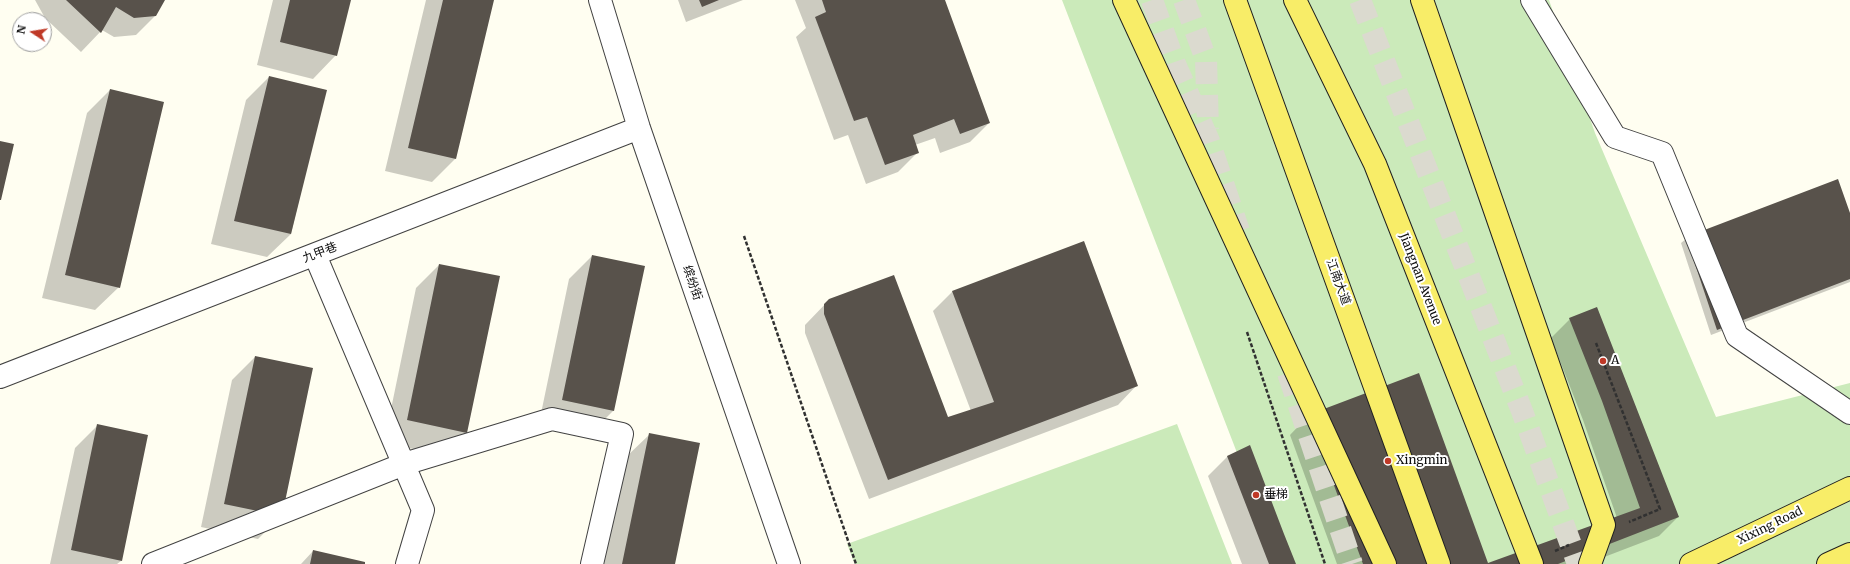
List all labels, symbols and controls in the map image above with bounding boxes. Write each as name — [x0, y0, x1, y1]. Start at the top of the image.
north arrow — [12, 12, 52, 52]
text: N — [13, 24, 29, 35]
street label: Jiangnan Avenue — [1396, 231, 1444, 327]
street label: 九甲巷 — [301, 240, 339, 266]
street label: 江南大道 — [1323, 257, 1353, 307]
street label: 缤纷街 — [679, 264, 705, 302]
place label: A — [1611, 354, 1619, 368]
marker: A — [1598, 356, 1608, 366]
place label: Xingmin — [1396, 454, 1447, 468]
marker: Xingmin — [1383, 456, 1393, 466]
place label: 垂梯 — [1264, 488, 1288, 502]
marker: 垂梯 — [1251, 490, 1261, 500]
street label: Xixing Road — [1735, 504, 1805, 548]

